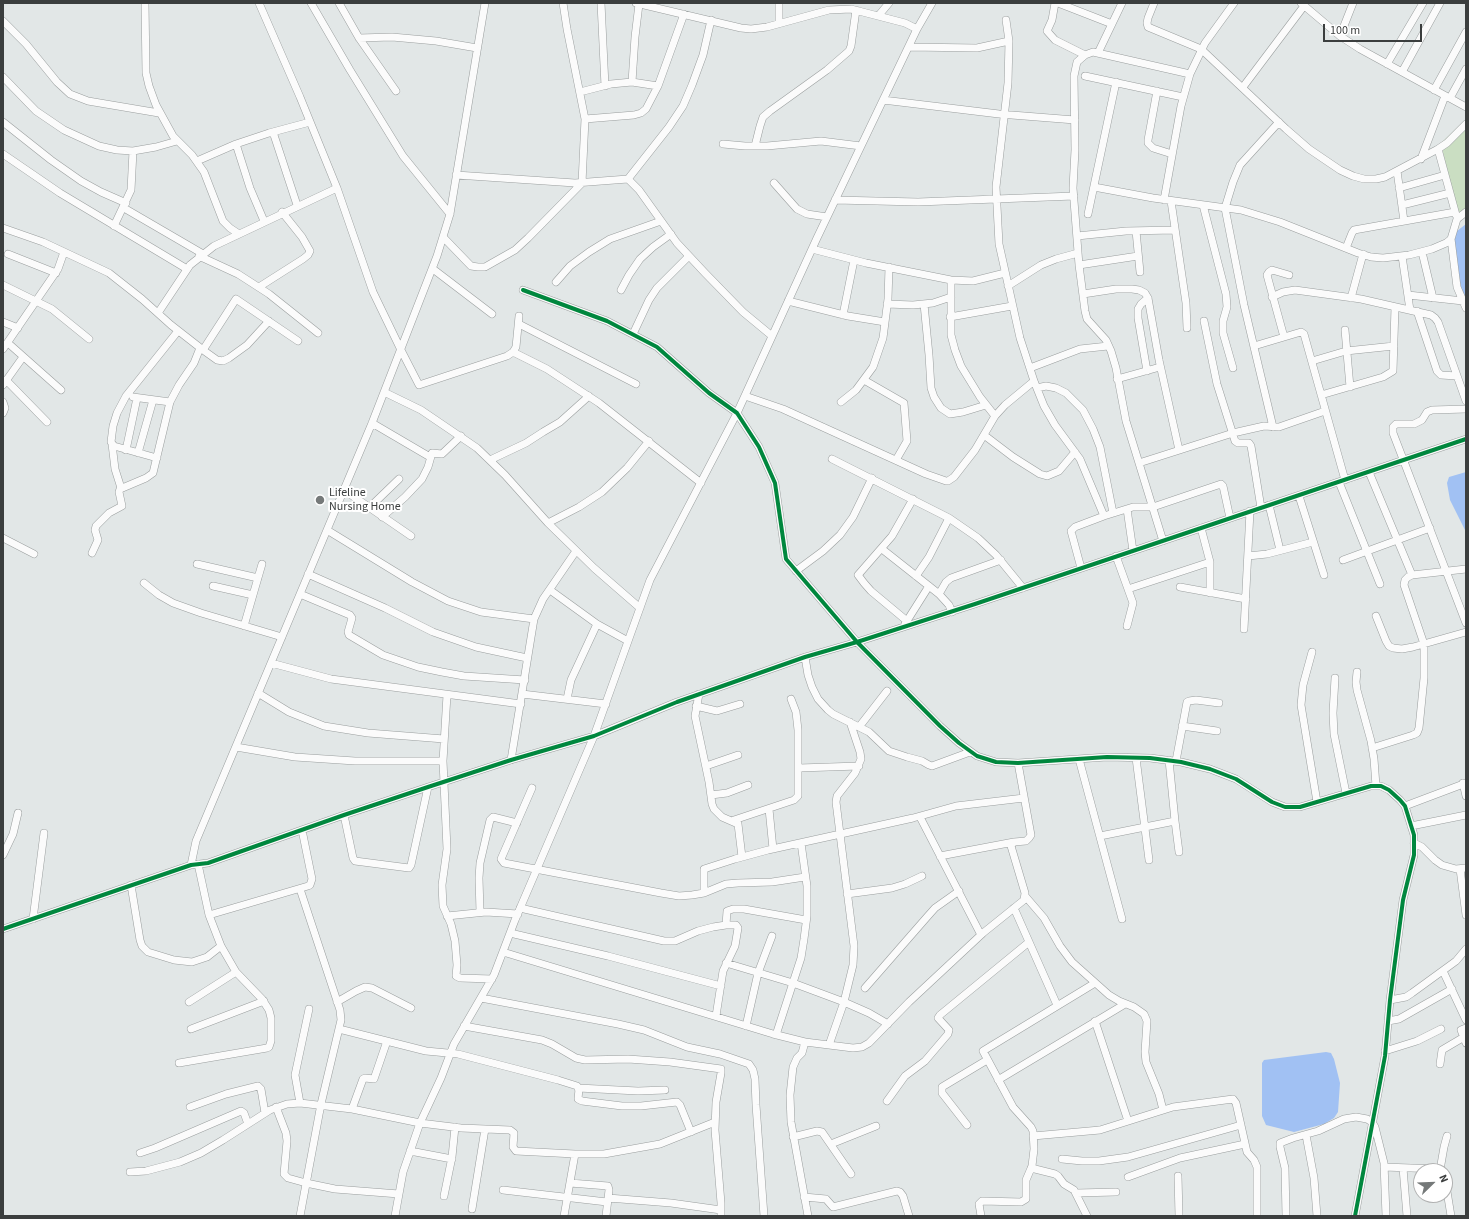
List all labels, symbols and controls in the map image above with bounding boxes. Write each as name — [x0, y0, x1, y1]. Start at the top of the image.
scale bar — [1325, 16, 1424, 42]
text: 100 m — [1330, 22, 1360, 39]
place label: Lifeline Nursing Home — [329, 486, 401, 514]
marker: Lifeline Nursing Home — [314, 494, 326, 506]
north arrow — [1413, 1163, 1453, 1203]
text: N — [1435, 1172, 1452, 1185]

